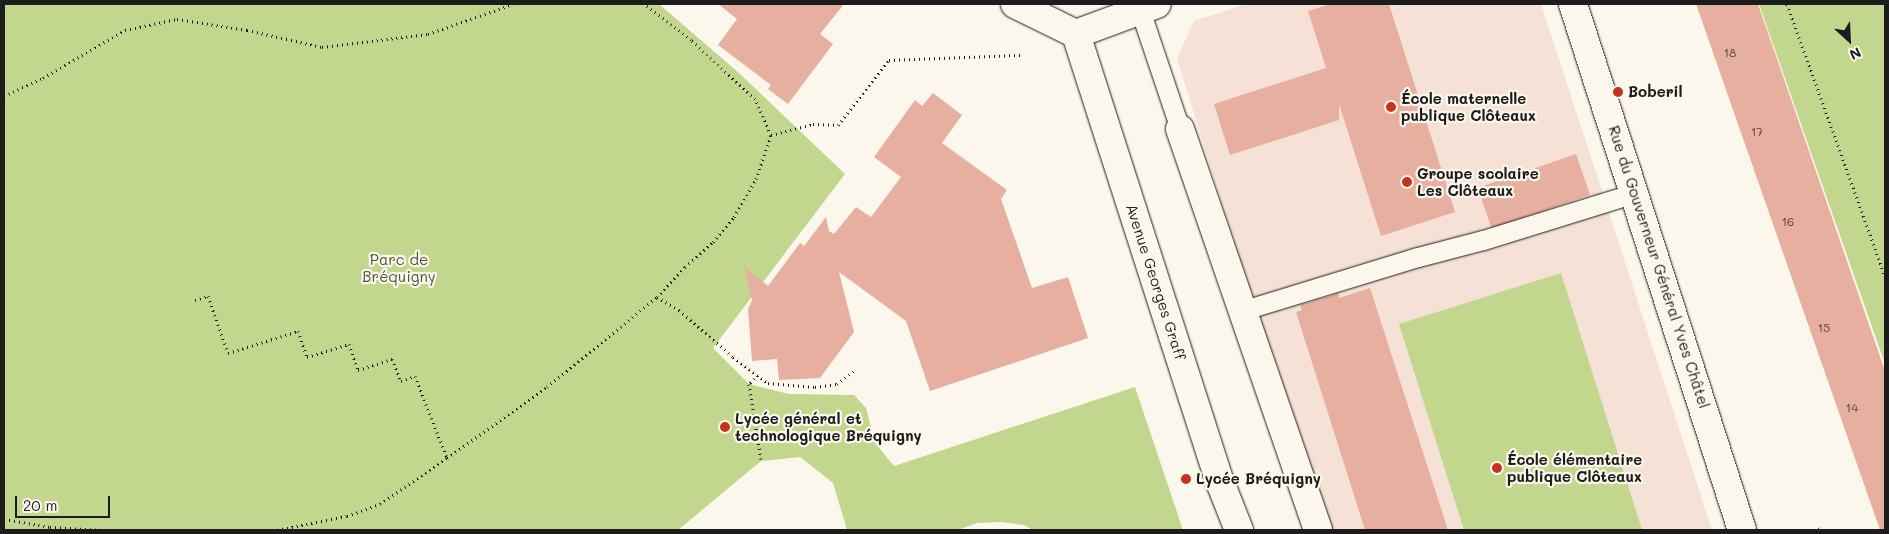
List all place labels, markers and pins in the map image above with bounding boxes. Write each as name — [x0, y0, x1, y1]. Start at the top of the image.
place label: Boberil — [1628, 83, 1683, 101]
marker: Boberil — [1612, 86, 1624, 98]
place label: École maternelle publique Clôteaux — [1401, 89, 1536, 124]
marker: École maternelle publique Clôteaux — [1385, 101, 1397, 113]
place label: Groupe scolaire Les Clôteaux — [1417, 164, 1539, 199]
marker: Groupe scolaire Les Clôteaux — [1401, 176, 1413, 188]
place label: Lycée général et technologique Bréquigny — [735, 409, 922, 444]
marker: Lycée général et technologique Bréquigny — [719, 421, 731, 433]
place label: École élémentaire publique Clôteaux — [1507, 450, 1642, 485]
marker: École élémentaire publique Clôteaux — [1491, 462, 1503, 474]
place label: Lycée Bréquigny — [1196, 470, 1321, 488]
marker: Lycée Bréquigny — [1180, 473, 1192, 485]

